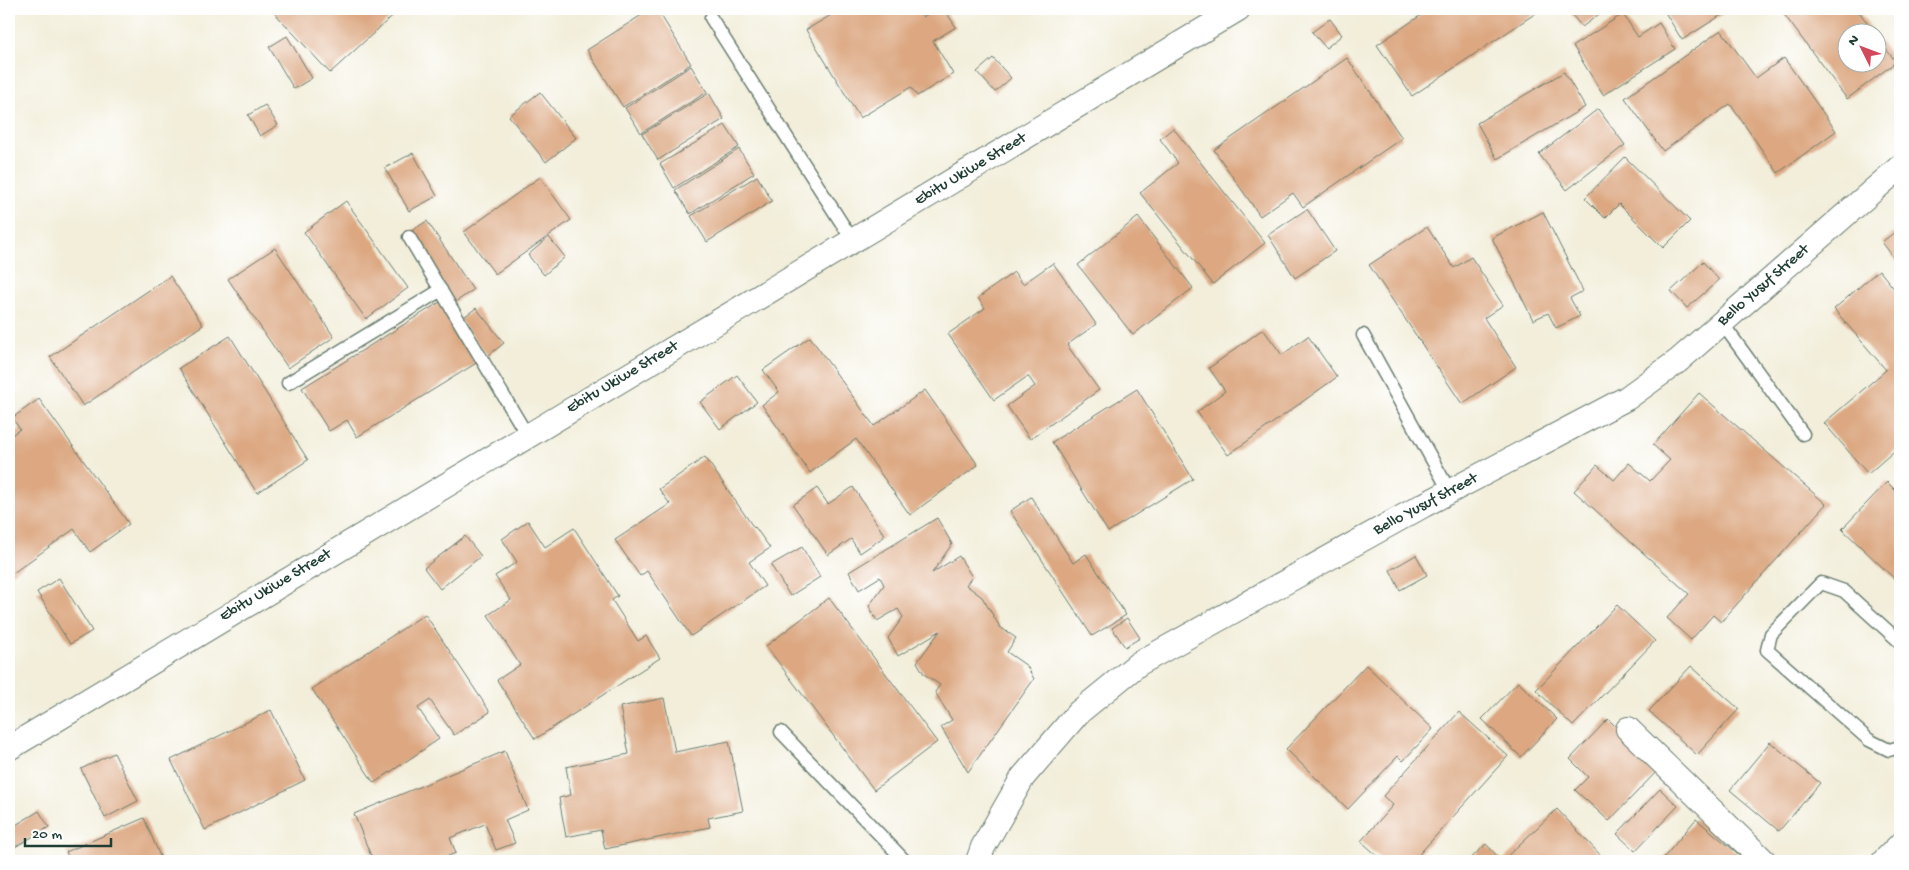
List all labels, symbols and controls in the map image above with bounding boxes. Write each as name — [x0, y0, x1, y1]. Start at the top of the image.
north arrow — [1836, 22, 1886, 72]
text: N — [1845, 32, 1864, 50]
street label: Ebitu Ukiwe Street — [912, 128, 1031, 211]
street label: Bello Yusuf Street — [1714, 240, 1815, 332]
street label: Ebitu Ukiwe Street — [564, 336, 683, 419]
street label: Bello Yusuf Street — [1370, 469, 1483, 541]
street label: Ebitu Ukiwe Street — [217, 544, 336, 627]
scale bar — [25, 815, 111, 847]
text: 20 m — [32, 826, 62, 844]

